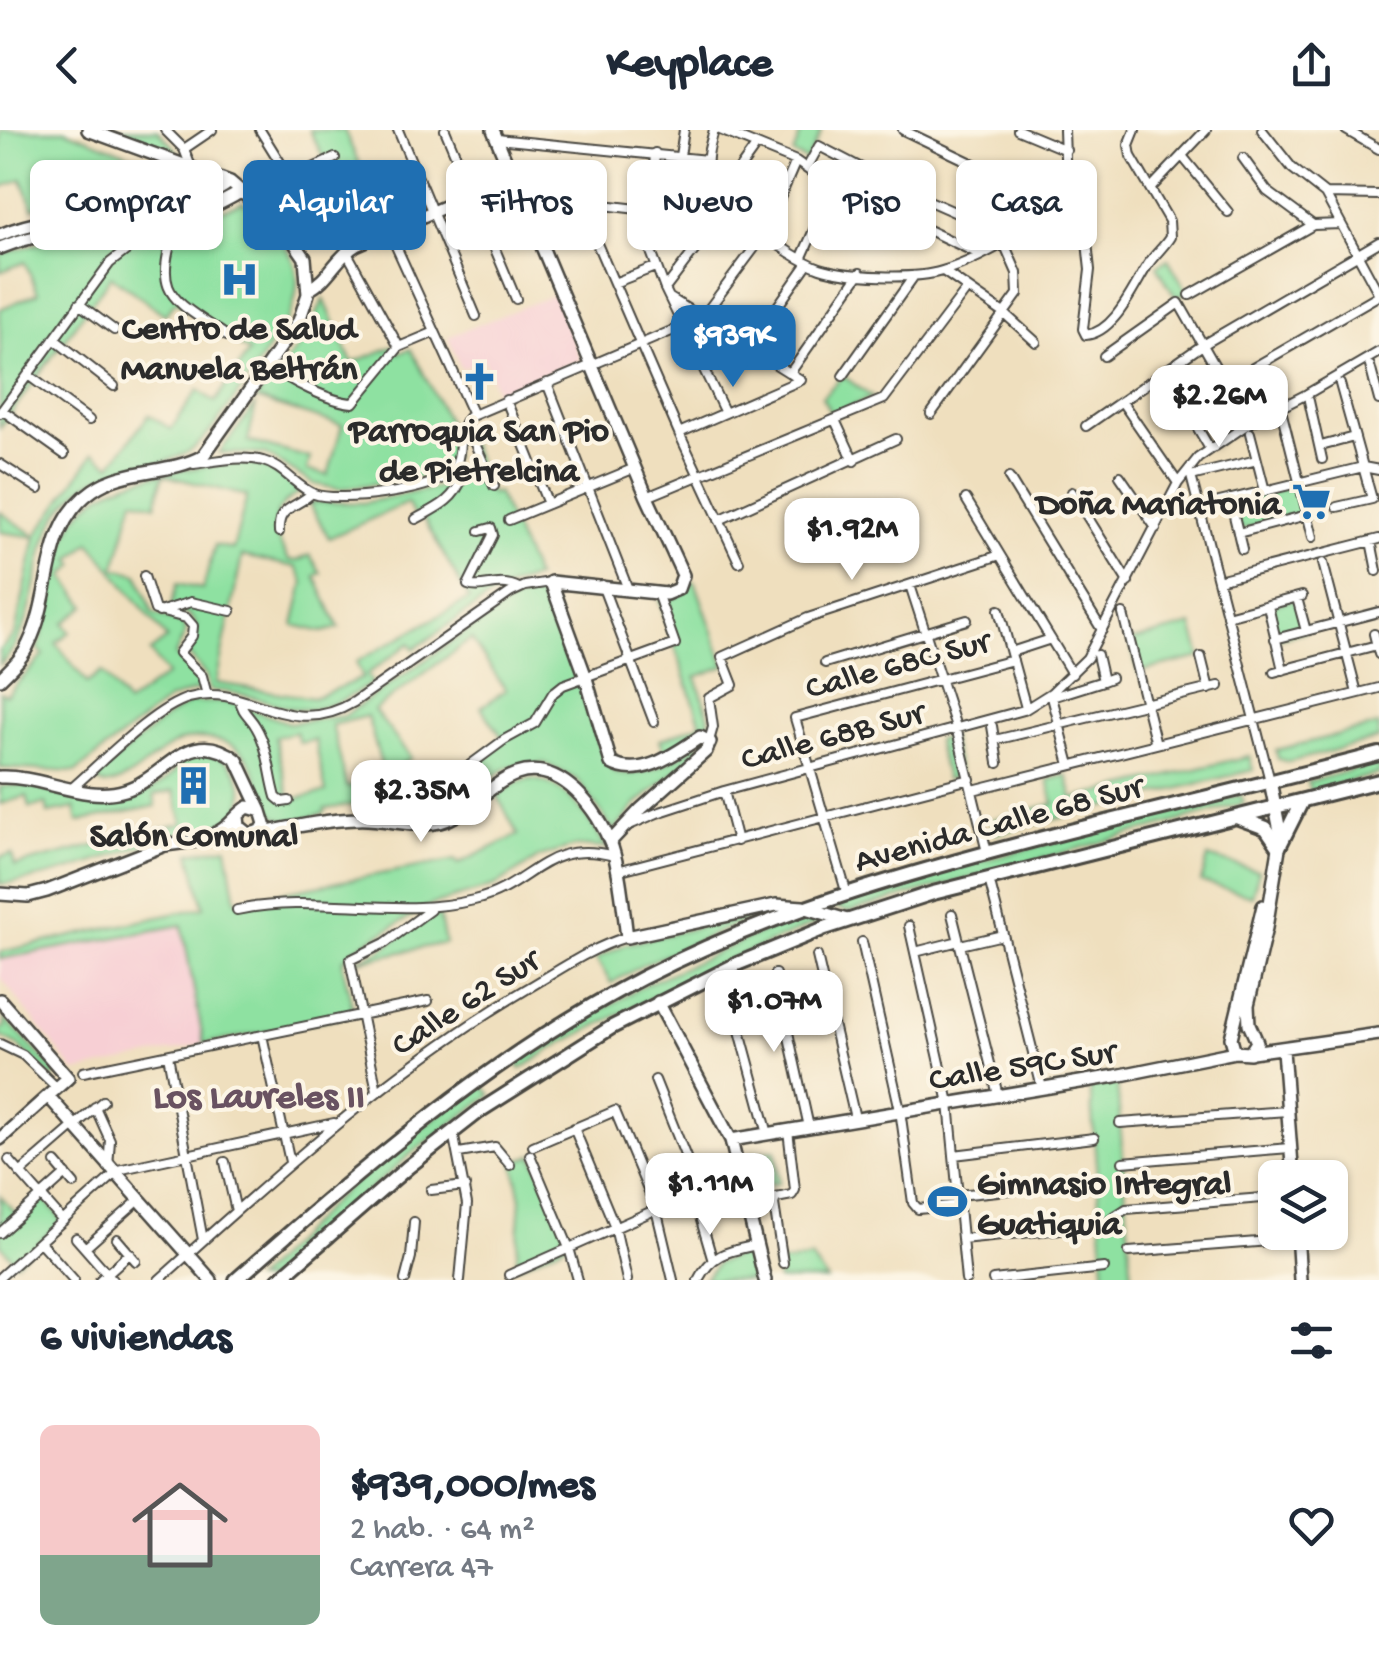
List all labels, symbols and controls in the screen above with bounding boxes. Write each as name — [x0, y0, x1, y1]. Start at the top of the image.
icon: back — [40, 38, 95, 93]
icon: share — [1284, 38, 1339, 93]
text: Keyplace — [607, 39, 772, 92]
chip: Comprar — [30, 160, 223, 250]
chip: Alquilar — [243, 160, 426, 250]
chip: Filtros — [446, 160, 607, 250]
chip: Nuevo — [627, 160, 788, 250]
chip: Piso — [808, 160, 936, 250]
chip: Casa — [956, 160, 1097, 250]
hospital icon: Centro de Salud Manuela Beltrán — [218, 258, 260, 300]
pin: $939K — [663, 305, 803, 390]
place label: Centro de Salud Manuela Beltrán — [121, 311, 359, 392]
text: $939K — [693, 318, 773, 356]
church icon: Parroquia San Pio de Pietrelcina — [458, 360, 500, 402]
pin: $2.26M — [1138, 365, 1300, 450]
text: $2.26M — [1172, 378, 1266, 416]
place label: Parroquia San Pio de Pietrelcina — [347, 413, 609, 494]
supermarket icon: Doña Mariatonia — [1290, 480, 1332, 522]
place label: Doña Mariatonia — [1033, 486, 1283, 527]
pin: $1.92M — [771, 498, 933, 583]
text: $1.92M — [806, 511, 898, 549]
street label: Calle 68C Sur — [802, 622, 998, 712]
street label: Calle 68B Sur — [737, 693, 932, 782]
pin: $2.35M — [340, 760, 502, 845]
building icon: Salón Comunal — [173, 765, 215, 807]
street label: Avenida Calle 68 Sur — [851, 767, 1151, 885]
text: $2.35M — [373, 773, 469, 811]
place label: Salón Comunal — [90, 818, 298, 859]
street label: Calle 62 Sur — [385, 940, 551, 1068]
pin: $1.07M — [693, 970, 855, 1055]
text: $1.07M — [727, 983, 821, 1021]
street label: Calle 59C Sur — [927, 1033, 1122, 1103]
district label: Los Laureles II — [153, 1077, 365, 1121]
pin: $1.11M — [629, 1153, 791, 1238]
map controls — [1258, 1160, 1348, 1250]
button: layers — [1258, 1160, 1348, 1250]
text: $1.11M — [667, 1166, 753, 1204]
place label: Gimnasio Integral Guatiquia — [977, 1166, 1231, 1247]
sports icon: Gimnasio Integral Guatiquia — [926, 1180, 968, 1222]
icon: filters — [1284, 1313, 1339, 1368]
text: 6 viviendas — [40, 1316, 232, 1365]
text: $939,000/mes — [350, 1463, 595, 1512]
icon: home — [120, 1465, 240, 1585]
icon: heart — [1284, 1498, 1339, 1553]
text: 2 hab. · 64 m² — [350, 1512, 535, 1550]
text: Carrera 47 — [350, 1550, 493, 1588]

